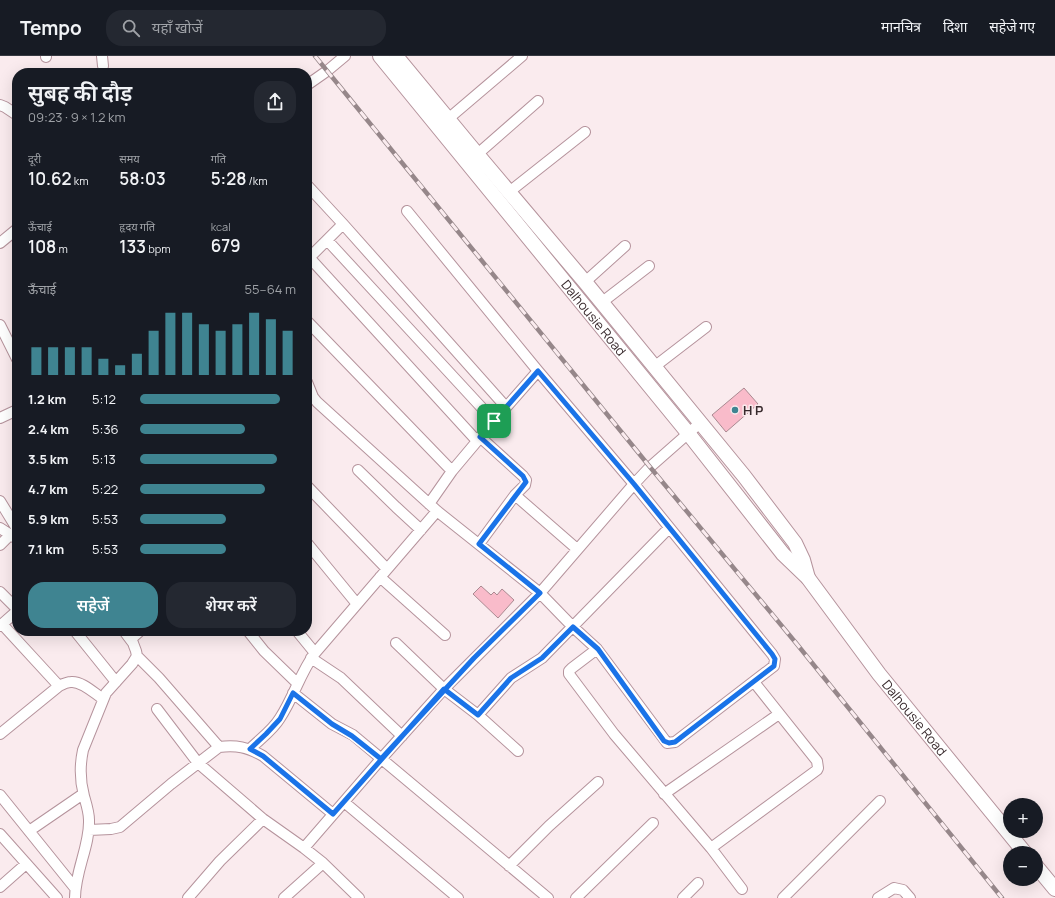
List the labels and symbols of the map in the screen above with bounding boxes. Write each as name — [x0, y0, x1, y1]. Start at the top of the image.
street label: Dalhousie Road — [557, 276, 630, 360]
place label: H P — [743, 401, 763, 419]
pin — [477, 404, 511, 438]
marker: H P — [730, 405, 740, 415]
street label: Dalhousie Road — [878, 676, 951, 759]

